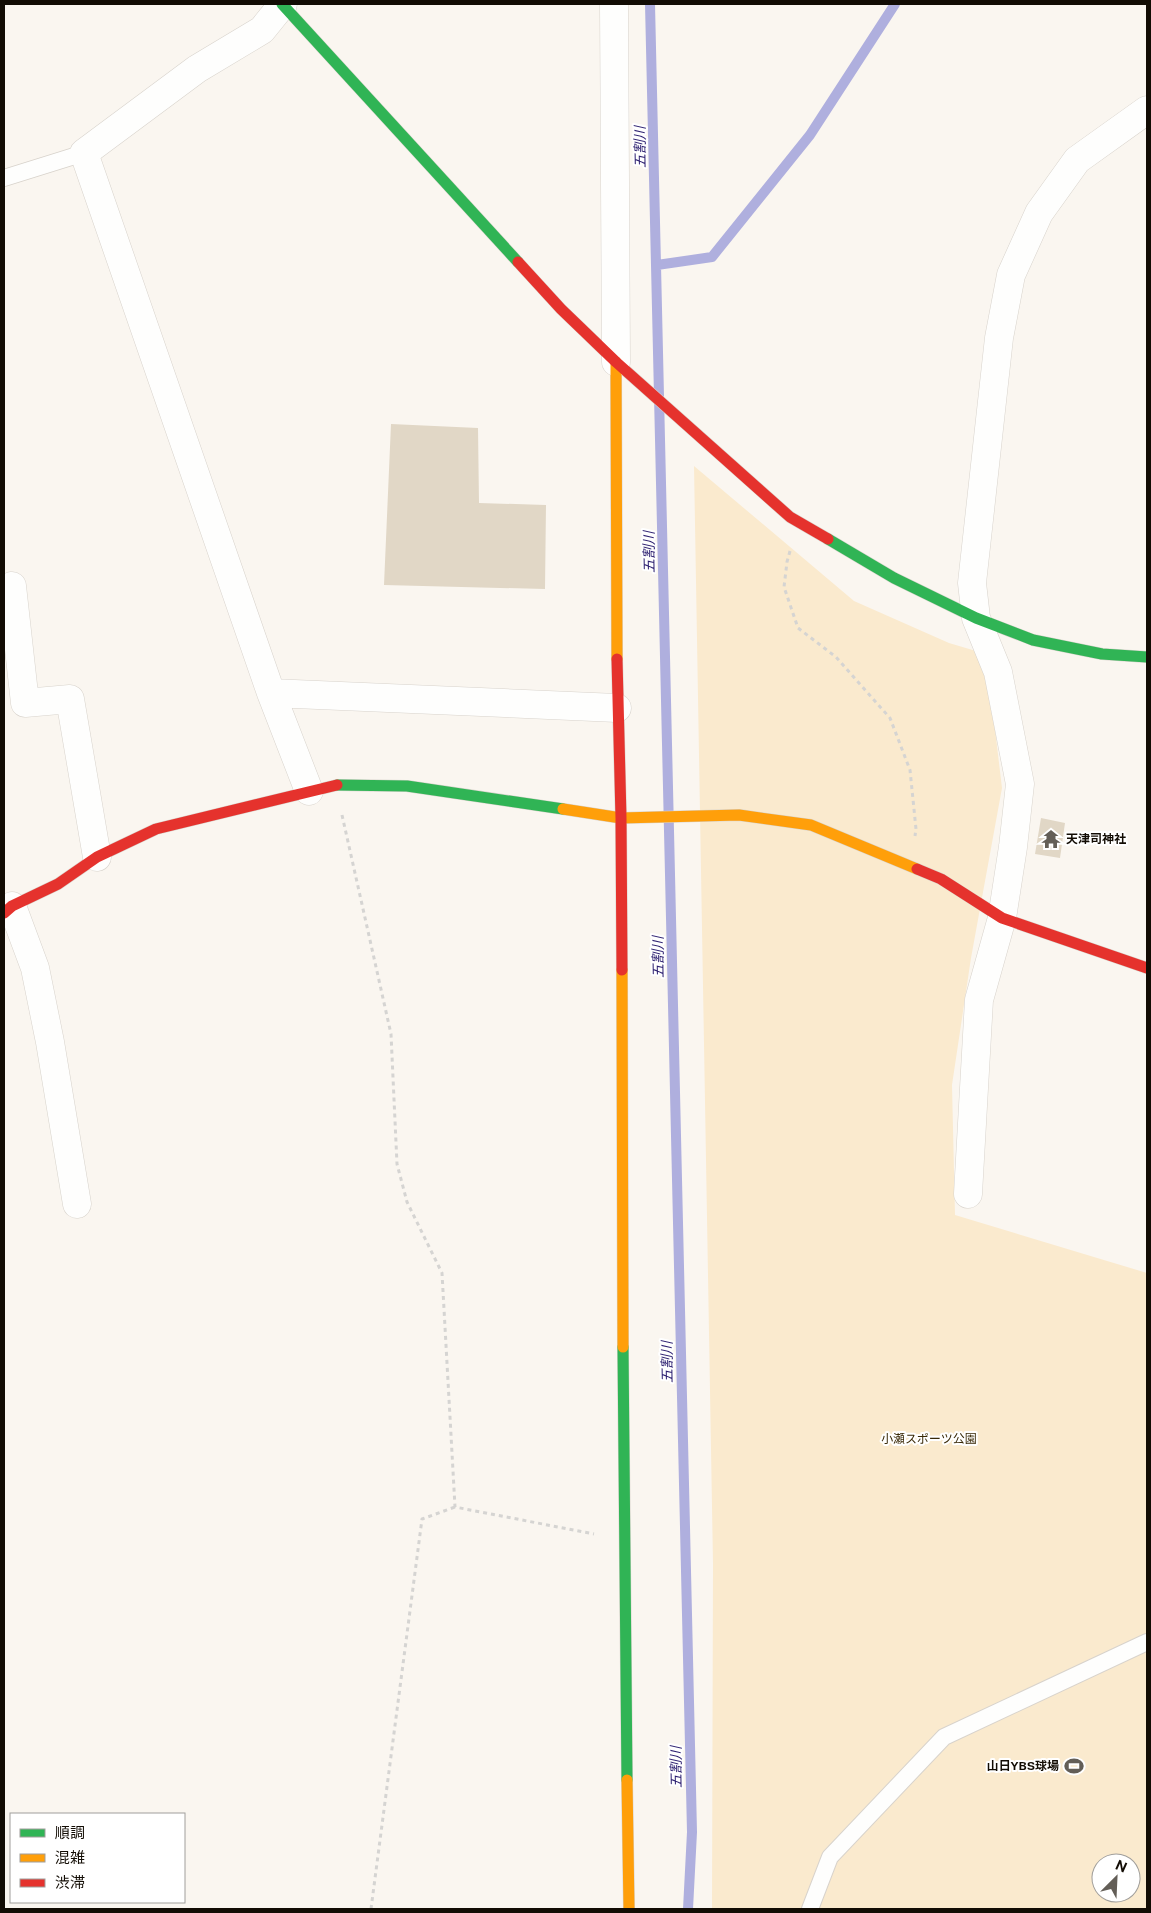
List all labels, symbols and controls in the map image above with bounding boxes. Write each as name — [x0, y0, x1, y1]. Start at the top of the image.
water label: 五割川 — [632, 124, 648, 168]
water label: 五割川 — [641, 529, 657, 573]
temple icon: 天津司神社 — [1040, 828, 1062, 850]
place label: 天津司神社 — [1066, 832, 1126, 846]
water label: 五割川 — [650, 934, 666, 978]
water label: 五割川 — [659, 1339, 675, 1383]
park label: 小瀬スポーツ公園 — [881, 1432, 977, 1446]
water label: 五割川 — [668, 1744, 684, 1788]
sports icon: 山日YBS球場 — [1063, 1755, 1085, 1777]
place label: 山日YBS球場 — [986, 1759, 1059, 1773]
legend — [10, 1813, 185, 1903]
text: 順調 — [55, 1824, 85, 1841]
text: 混雑 — [55, 1849, 85, 1866]
north arrow — [1091, 1853, 1141, 1903]
text: N — [1113, 1857, 1130, 1876]
text: 渋滞 — [55, 1874, 85, 1891]

